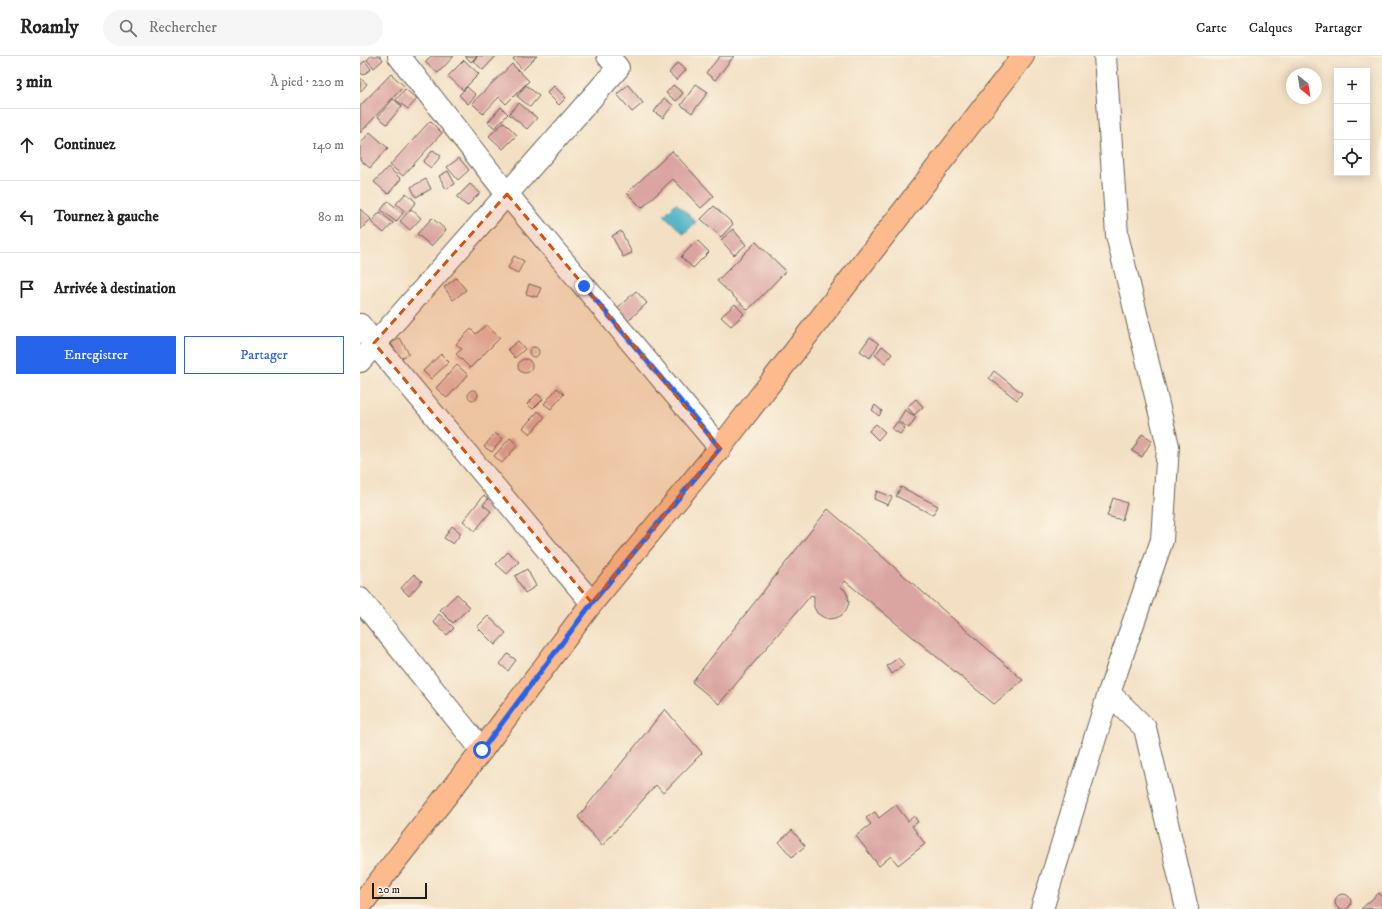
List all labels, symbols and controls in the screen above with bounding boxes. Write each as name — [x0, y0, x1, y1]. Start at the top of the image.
search box — [103, 10, 383, 46]
text: Roamly — [20, 16, 79, 39]
icon: search — [117, 17, 139, 39]
text: Rechercher — [149, 18, 217, 37]
text: Carte — [1196, 19, 1227, 37]
text: Calques — [1249, 19, 1292, 37]
text: Partager — [1314, 19, 1362, 37]
north arrow — [1286, 68, 1322, 104]
map controls — [1334, 68, 1370, 176]
button: + — [1334, 68, 1370, 104]
text: 3 min — [16, 71, 52, 93]
text: À pied · 220 m — [270, 74, 344, 90]
button: − — [1334, 104, 1370, 140]
icon: ahead — [16, 134, 38, 156]
text: Continuez — [54, 135, 115, 154]
text: 140 m — [312, 137, 344, 153]
button: locate — [1334, 140, 1370, 176]
icon: left — [16, 206, 38, 228]
text: Tournez à gauche — [54, 207, 159, 226]
text: 80 m — [318, 209, 344, 225]
route end — [575, 277, 593, 295]
icon: arrive — [16, 278, 38, 300]
text: Arrivée à destination — [54, 279, 176, 298]
button: Enregistrer — [16, 336, 176, 374]
button: Partager — [184, 336, 344, 374]
route start — [473, 741, 491, 759]
scale bar — [372, 881, 427, 900]
text: 20 m — [378, 883, 400, 897]

